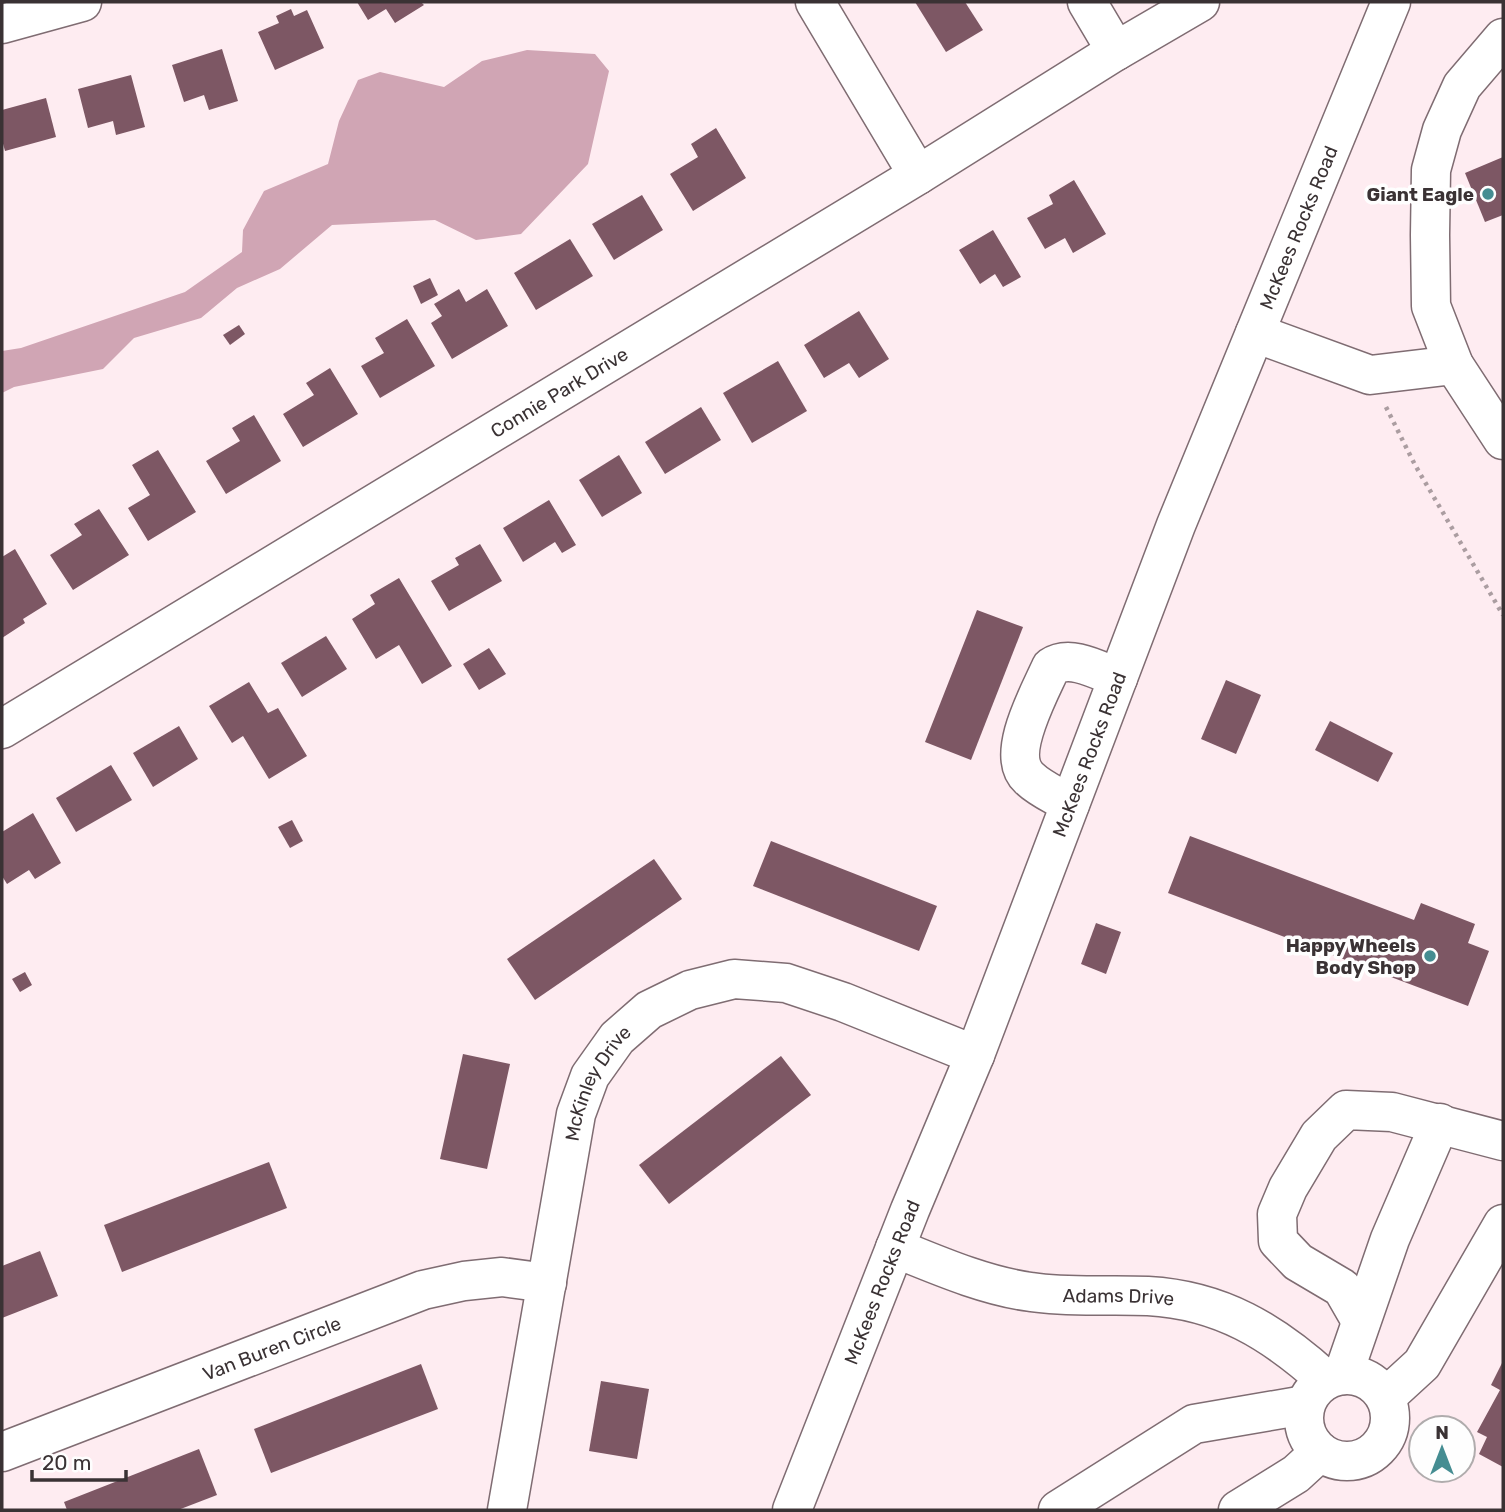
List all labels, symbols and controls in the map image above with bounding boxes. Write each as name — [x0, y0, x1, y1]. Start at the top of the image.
street label: McKees Rocks Road — [1254, 142, 1342, 313]
place label: Giant Eagle — [1367, 183, 1474, 206]
marker: Giant Eagle — [1480, 186, 1496, 202]
street label: Connie Park Drive — [486, 342, 632, 442]
street label: McKees Rocks Road — [1047, 669, 1131, 840]
place label: Happy Wheels Body Shop — [1286, 934, 1416, 979]
marker: Happy Wheels Body Shop — [1422, 948, 1438, 964]
street label: McKinley Drive — [560, 1020, 635, 1143]
street label: McKees Rocks Road — [839, 1196, 924, 1368]
street label: Adams Drive — [1062, 1284, 1176, 1310]
street label: Van Buren Circle — [199, 1311, 344, 1385]
north arrow — [1407, 1414, 1477, 1484]
text: N — [1435, 1421, 1449, 1444]
scale bar — [32, 1438, 126, 1482]
text: 20 m — [42, 1450, 91, 1475]

